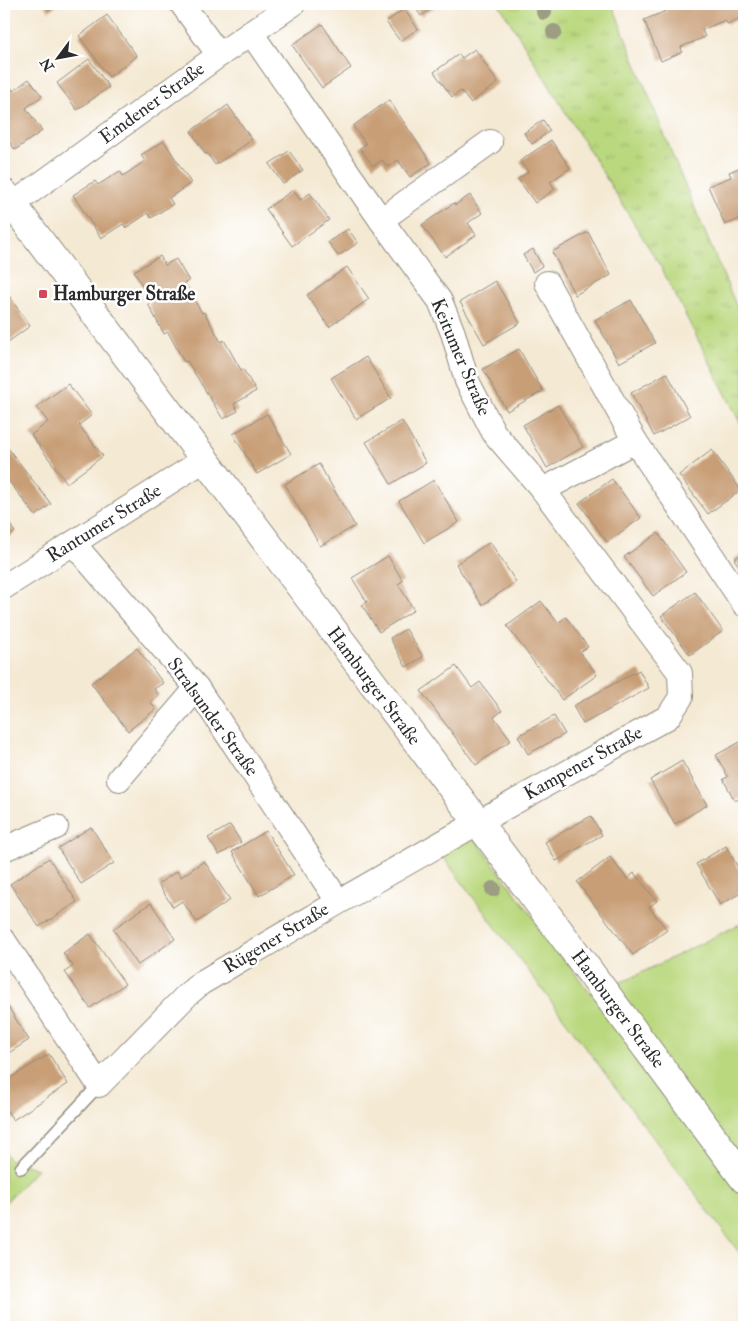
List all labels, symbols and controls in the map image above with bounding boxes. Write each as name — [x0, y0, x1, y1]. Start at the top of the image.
north arrow — [32, 32, 82, 82]
text: N — [37, 54, 58, 75]
street label: Emdener Straße — [95, 57, 209, 149]
place label: Hamburger Straße — [53, 282, 195, 307]
marker: Hamburger Straße — [37, 288, 49, 300]
street label: Keitumer Straße — [425, 295, 497, 419]
street label: Rantumer Straße — [42, 478, 166, 568]
street label: Hamburger Straße — [322, 622, 426, 750]
street label: Stralsunder Straße — [162, 653, 264, 781]
street label: Kampener Straße — [519, 720, 647, 806]
street label: Rügener Straße — [219, 897, 333, 979]
street label: Hamburger Straße — [566, 945, 670, 1073]

